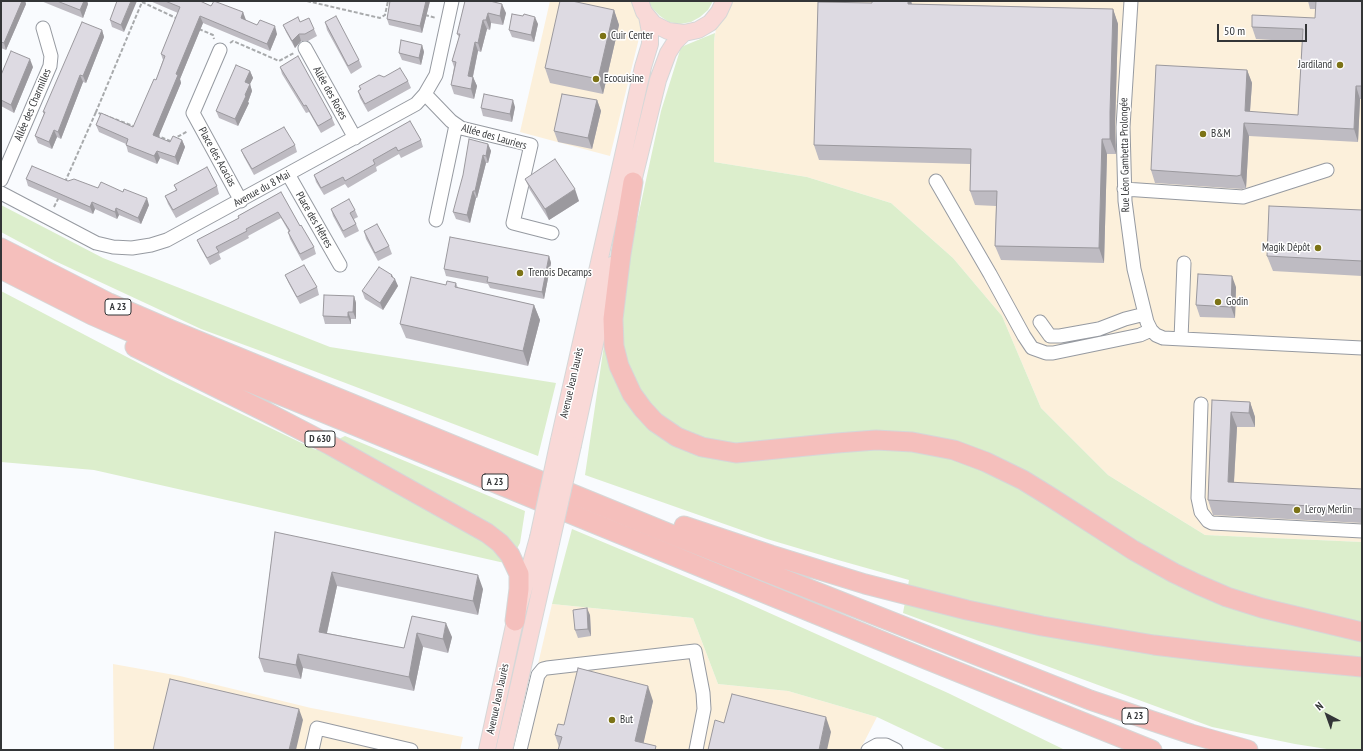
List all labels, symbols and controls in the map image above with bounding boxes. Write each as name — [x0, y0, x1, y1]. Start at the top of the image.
scale bar — [1219, 16, 1309, 42]
text: 50 m — [1224, 23, 1245, 38]
place label: Cuir Center — [611, 29, 653, 43]
marker: Cuir Center — [598, 31, 608, 41]
place label: Jardiland — [1298, 58, 1332, 72]
marker: Jardiland — [1335, 60, 1345, 70]
street label: Allée des Roses — [310, 64, 350, 122]
street label: Allée des Charmilles — [12, 67, 54, 143]
place label: Ecocuisine — [604, 72, 644, 86]
marker: Ecocuisine — [591, 74, 601, 84]
street label: Rue Léon Gambetta Prolongée — [1117, 98, 1133, 212]
street label: Allée des Lauriers — [460, 121, 528, 153]
street label: Place des Acacias — [195, 125, 239, 189]
place label: B&M — [1211, 127, 1230, 141]
marker: B&M — [1198, 129, 1208, 139]
street label: Avenue du 8 Mai — [231, 168, 293, 210]
street label: Place des Hêtres — [293, 190, 335, 250]
place label: Magik Dépôt — [1262, 241, 1310, 255]
marker: Magik Dépôt — [1313, 243, 1323, 253]
place label: Trenois Decamps — [528, 266, 592, 280]
marker: Trenois Decamps — [515, 268, 525, 278]
place label: Godin — [1226, 295, 1248, 309]
marker: Godin — [1213, 297, 1223, 307]
road number: A 23 — [105, 299, 131, 315]
street label: Avenue Jean Jaurès — [557, 346, 587, 420]
road number: D 630 — [305, 431, 335, 447]
road number: A 23 — [482, 474, 508, 490]
place label: Leroy Merlin — [1305, 503, 1352, 517]
marker: Leroy Merlin — [1292, 505, 1302, 515]
street label: Avenue Jean Jaurès — [484, 662, 512, 736]
north arrow — [1307, 695, 1347, 735]
text: N — [1312, 699, 1326, 713]
road number: A 23 — [1122, 708, 1148, 724]
place label: But — [620, 713, 633, 727]
marker: But — [607, 715, 617, 725]

